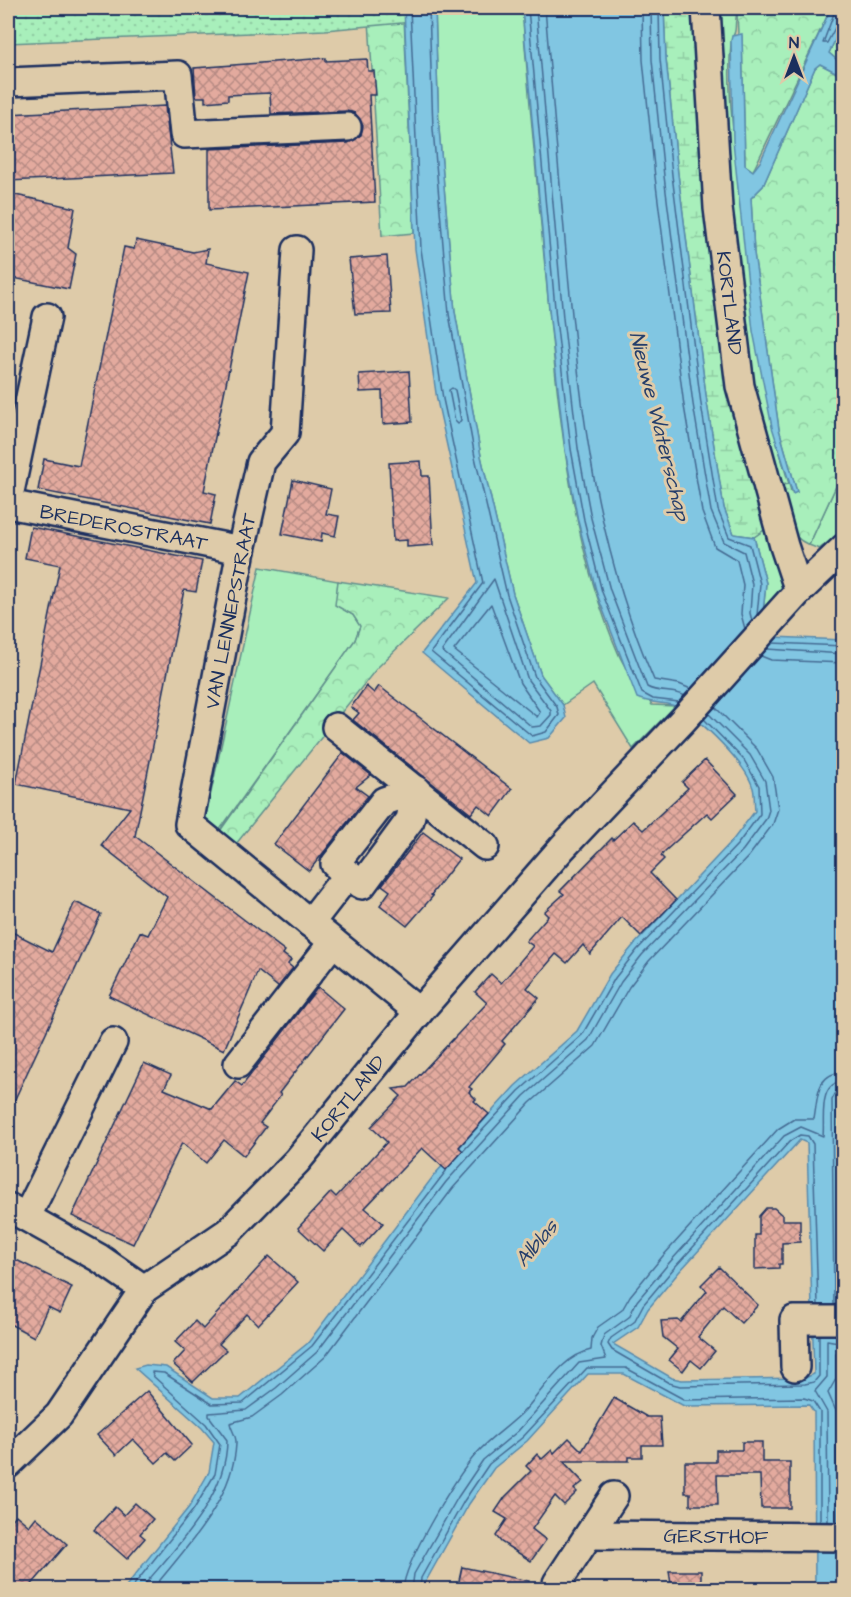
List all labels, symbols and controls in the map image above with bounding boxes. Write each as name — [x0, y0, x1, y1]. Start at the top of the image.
north arrow — [764, 27, 824, 87]
text: N — [789, 32, 799, 54]
street label: KORTLAND — [709, 250, 749, 357]
water label: Nieuwe Waterschap — [622, 329, 697, 525]
street label: BREDEROSTRAAT — [37, 498, 211, 558]
street label: VAN LENNEPSTRAAT — [198, 510, 264, 711]
street label: KORTLAND — [305, 1049, 393, 1148]
water label: Alblas — [508, 1213, 565, 1273]
street label: GERSTHOF — [663, 1522, 769, 1552]

